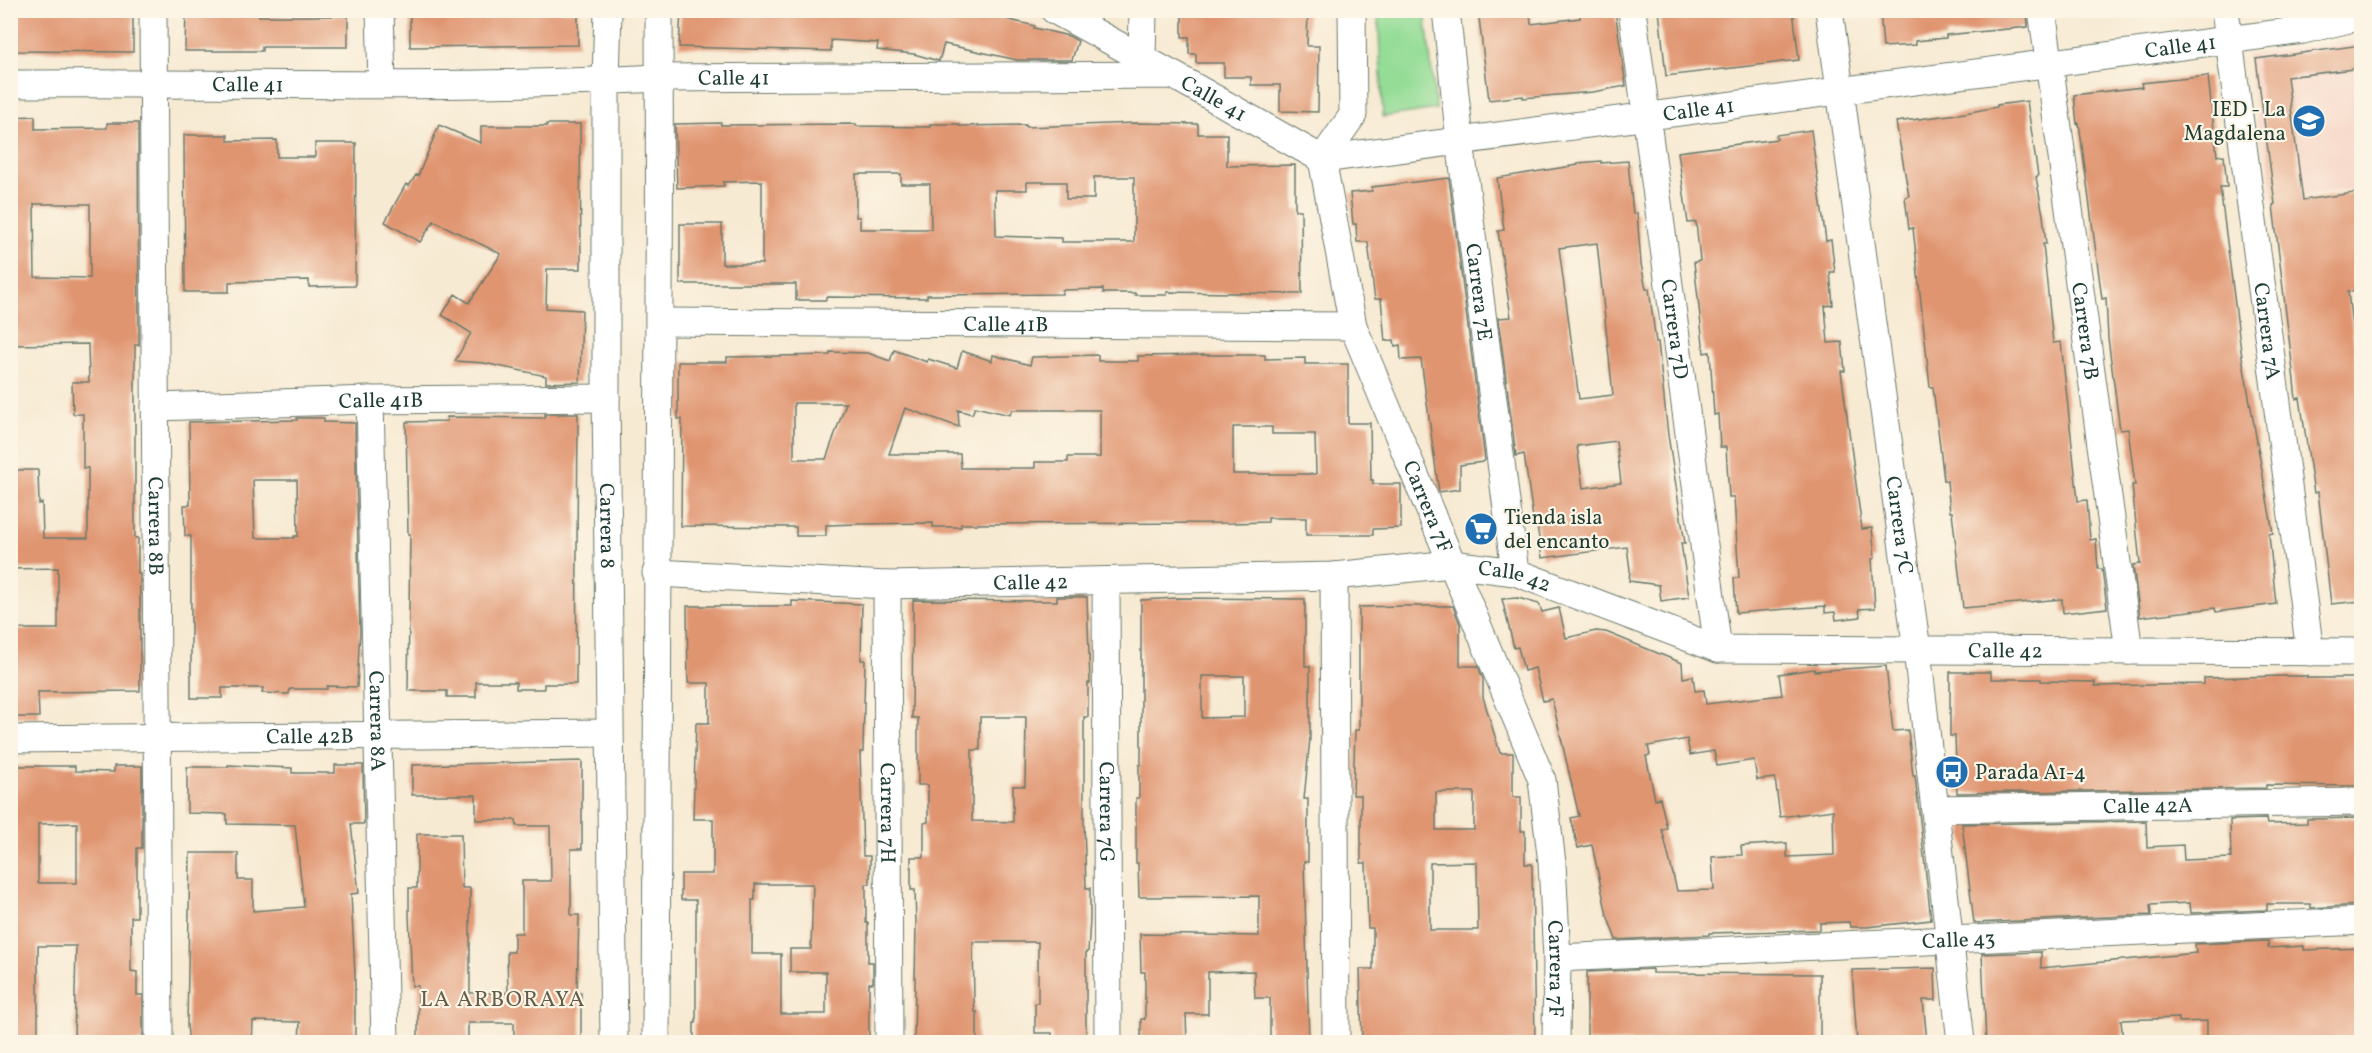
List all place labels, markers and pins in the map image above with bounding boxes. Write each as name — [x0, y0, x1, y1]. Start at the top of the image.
place label: IED - La Magdalena — [2184, 96, 2286, 149]
school or university icon: IED - La Magdalena — [2291, 103, 2327, 139]
place label: Tienda isla del encanto — [1504, 504, 1609, 557]
supermarket icon: Tienda isla del encanto — [1463, 511, 1499, 547]
bus stop icon: Parada A1-4 — [1934, 754, 1970, 790]
place label: Parada A1-4 — [1975, 759, 2086, 788]

